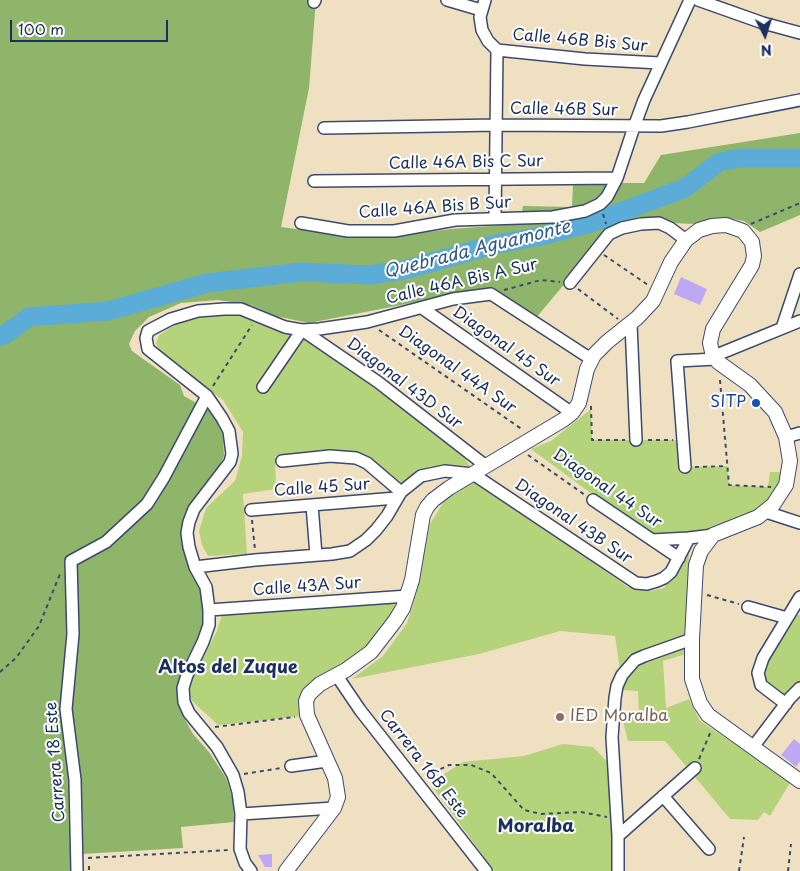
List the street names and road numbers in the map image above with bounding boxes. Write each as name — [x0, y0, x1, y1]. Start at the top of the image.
street label: Calle 46B Bis Sur — [512, 26, 648, 56]
street label: Calle 46B Sur — [510, 99, 618, 121]
street label: Calle 46A Bis C Sur — [388, 152, 544, 174]
street label: Calle 46A Bis B Sur — [358, 193, 512, 223]
street label: Calle 46A Bis A Sur — [384, 255, 540, 309]
street label: Diagonal 45 Sur — [449, 303, 563, 391]
street label: Diagonal 44A Sur — [394, 322, 520, 418]
street label: Diagonal 43D Sur — [342, 334, 466, 434]
street label: Diagonal 44 Sur — [549, 445, 665, 533]
street label: Calle 45 Sur — [273, 475, 371, 501]
street label: Diagonal 43B Sur — [511, 476, 635, 568]
street label: Calle 43A Sur — [252, 574, 362, 600]
street label: Carrera 18 Este — [42, 701, 70, 823]
street label: Carrera 16B Este — [375, 706, 471, 822]

